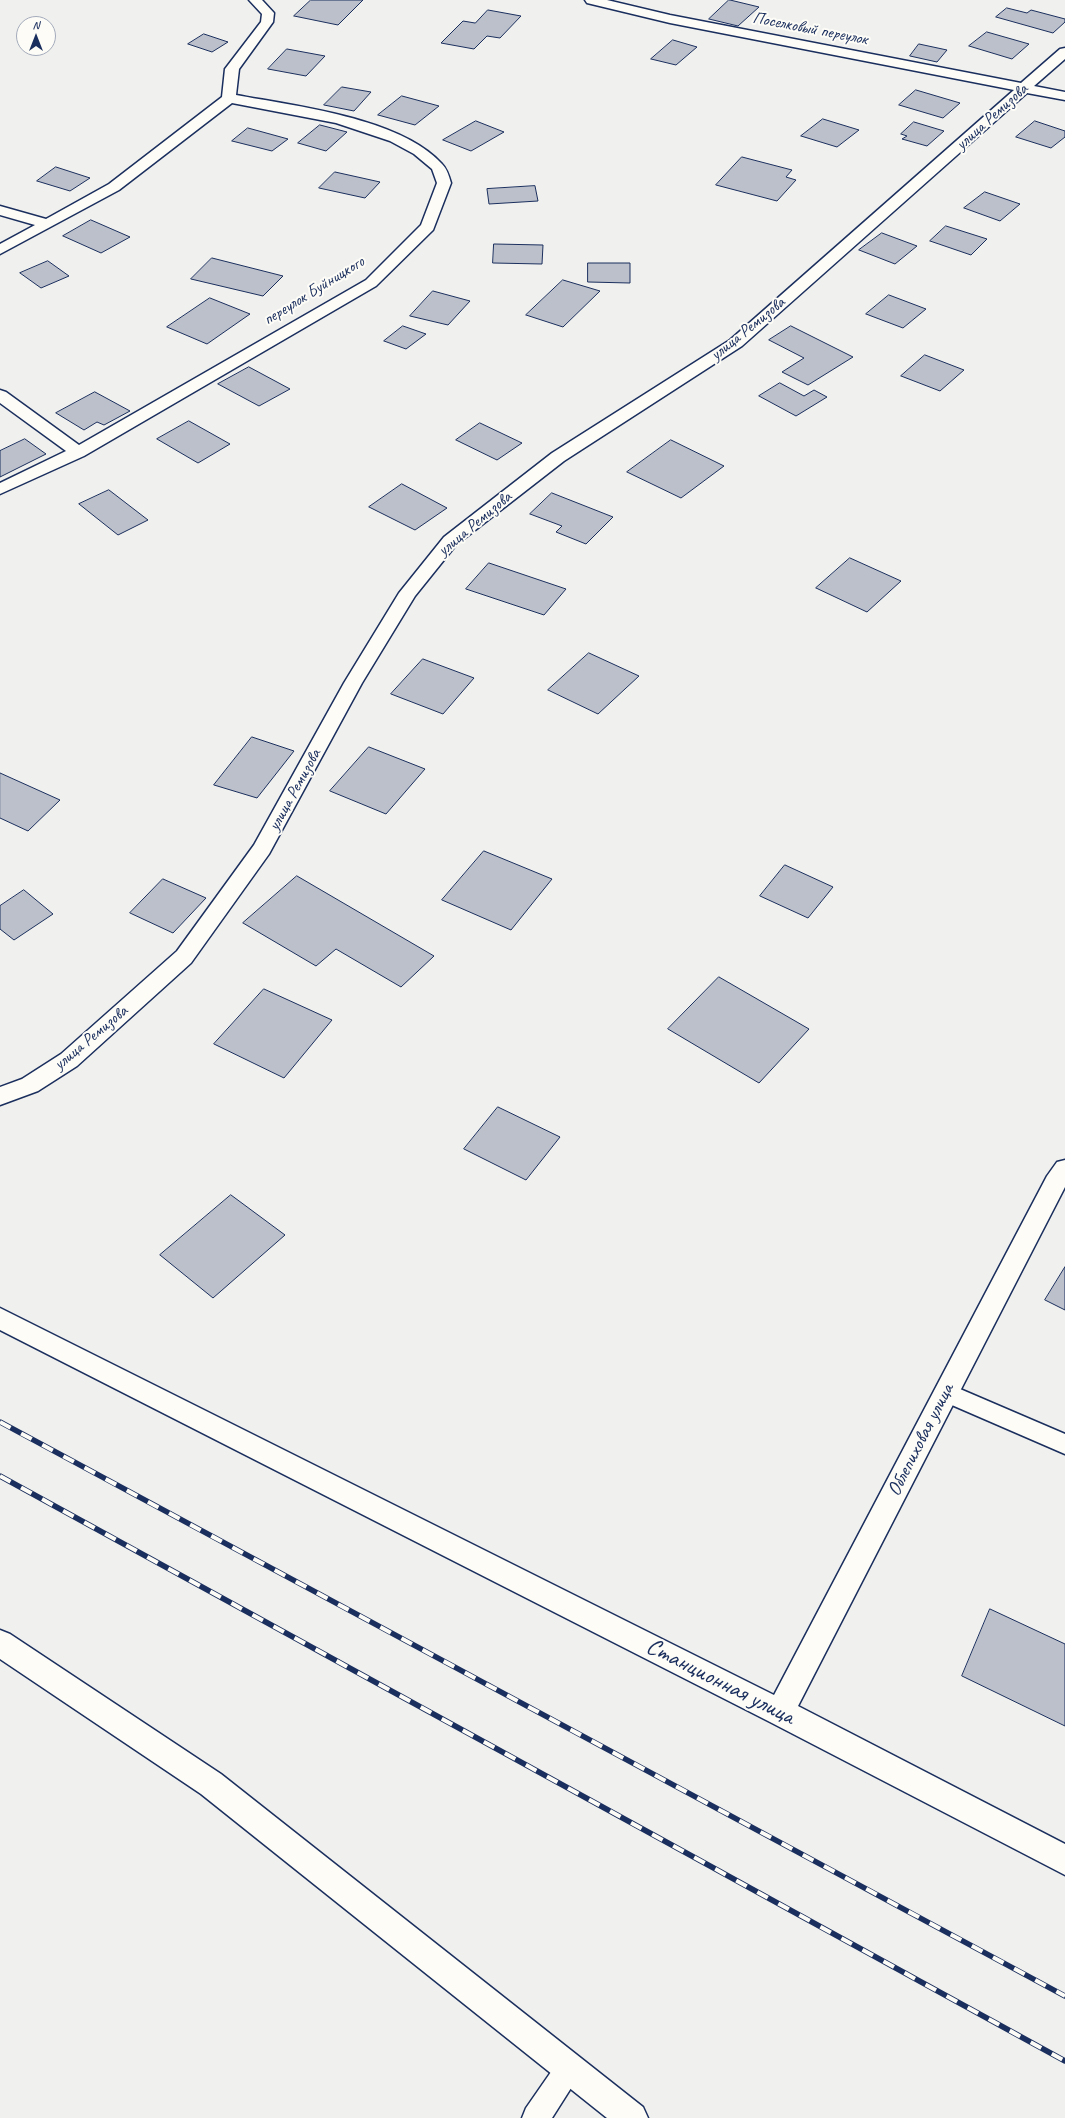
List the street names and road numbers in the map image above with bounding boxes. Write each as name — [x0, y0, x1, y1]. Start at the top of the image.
street label: Поселковый переулок — [751, 8, 869, 50]
street label: улица Ремизова — [952, 79, 1032, 155]
street label: переулок Буйницкого — [260, 252, 368, 330]
street label: улица Ремизова — [707, 293, 789, 365]
street label: улица Ремизова — [434, 487, 516, 561]
street label: улица Ремизова — [264, 746, 326, 834]
street label: улица Ремизова — [50, 1001, 132, 1075]
street label: Облепиховая улица — [882, 1380, 960, 1500]
street label: Станционная улица — [641, 1632, 799, 1732]

